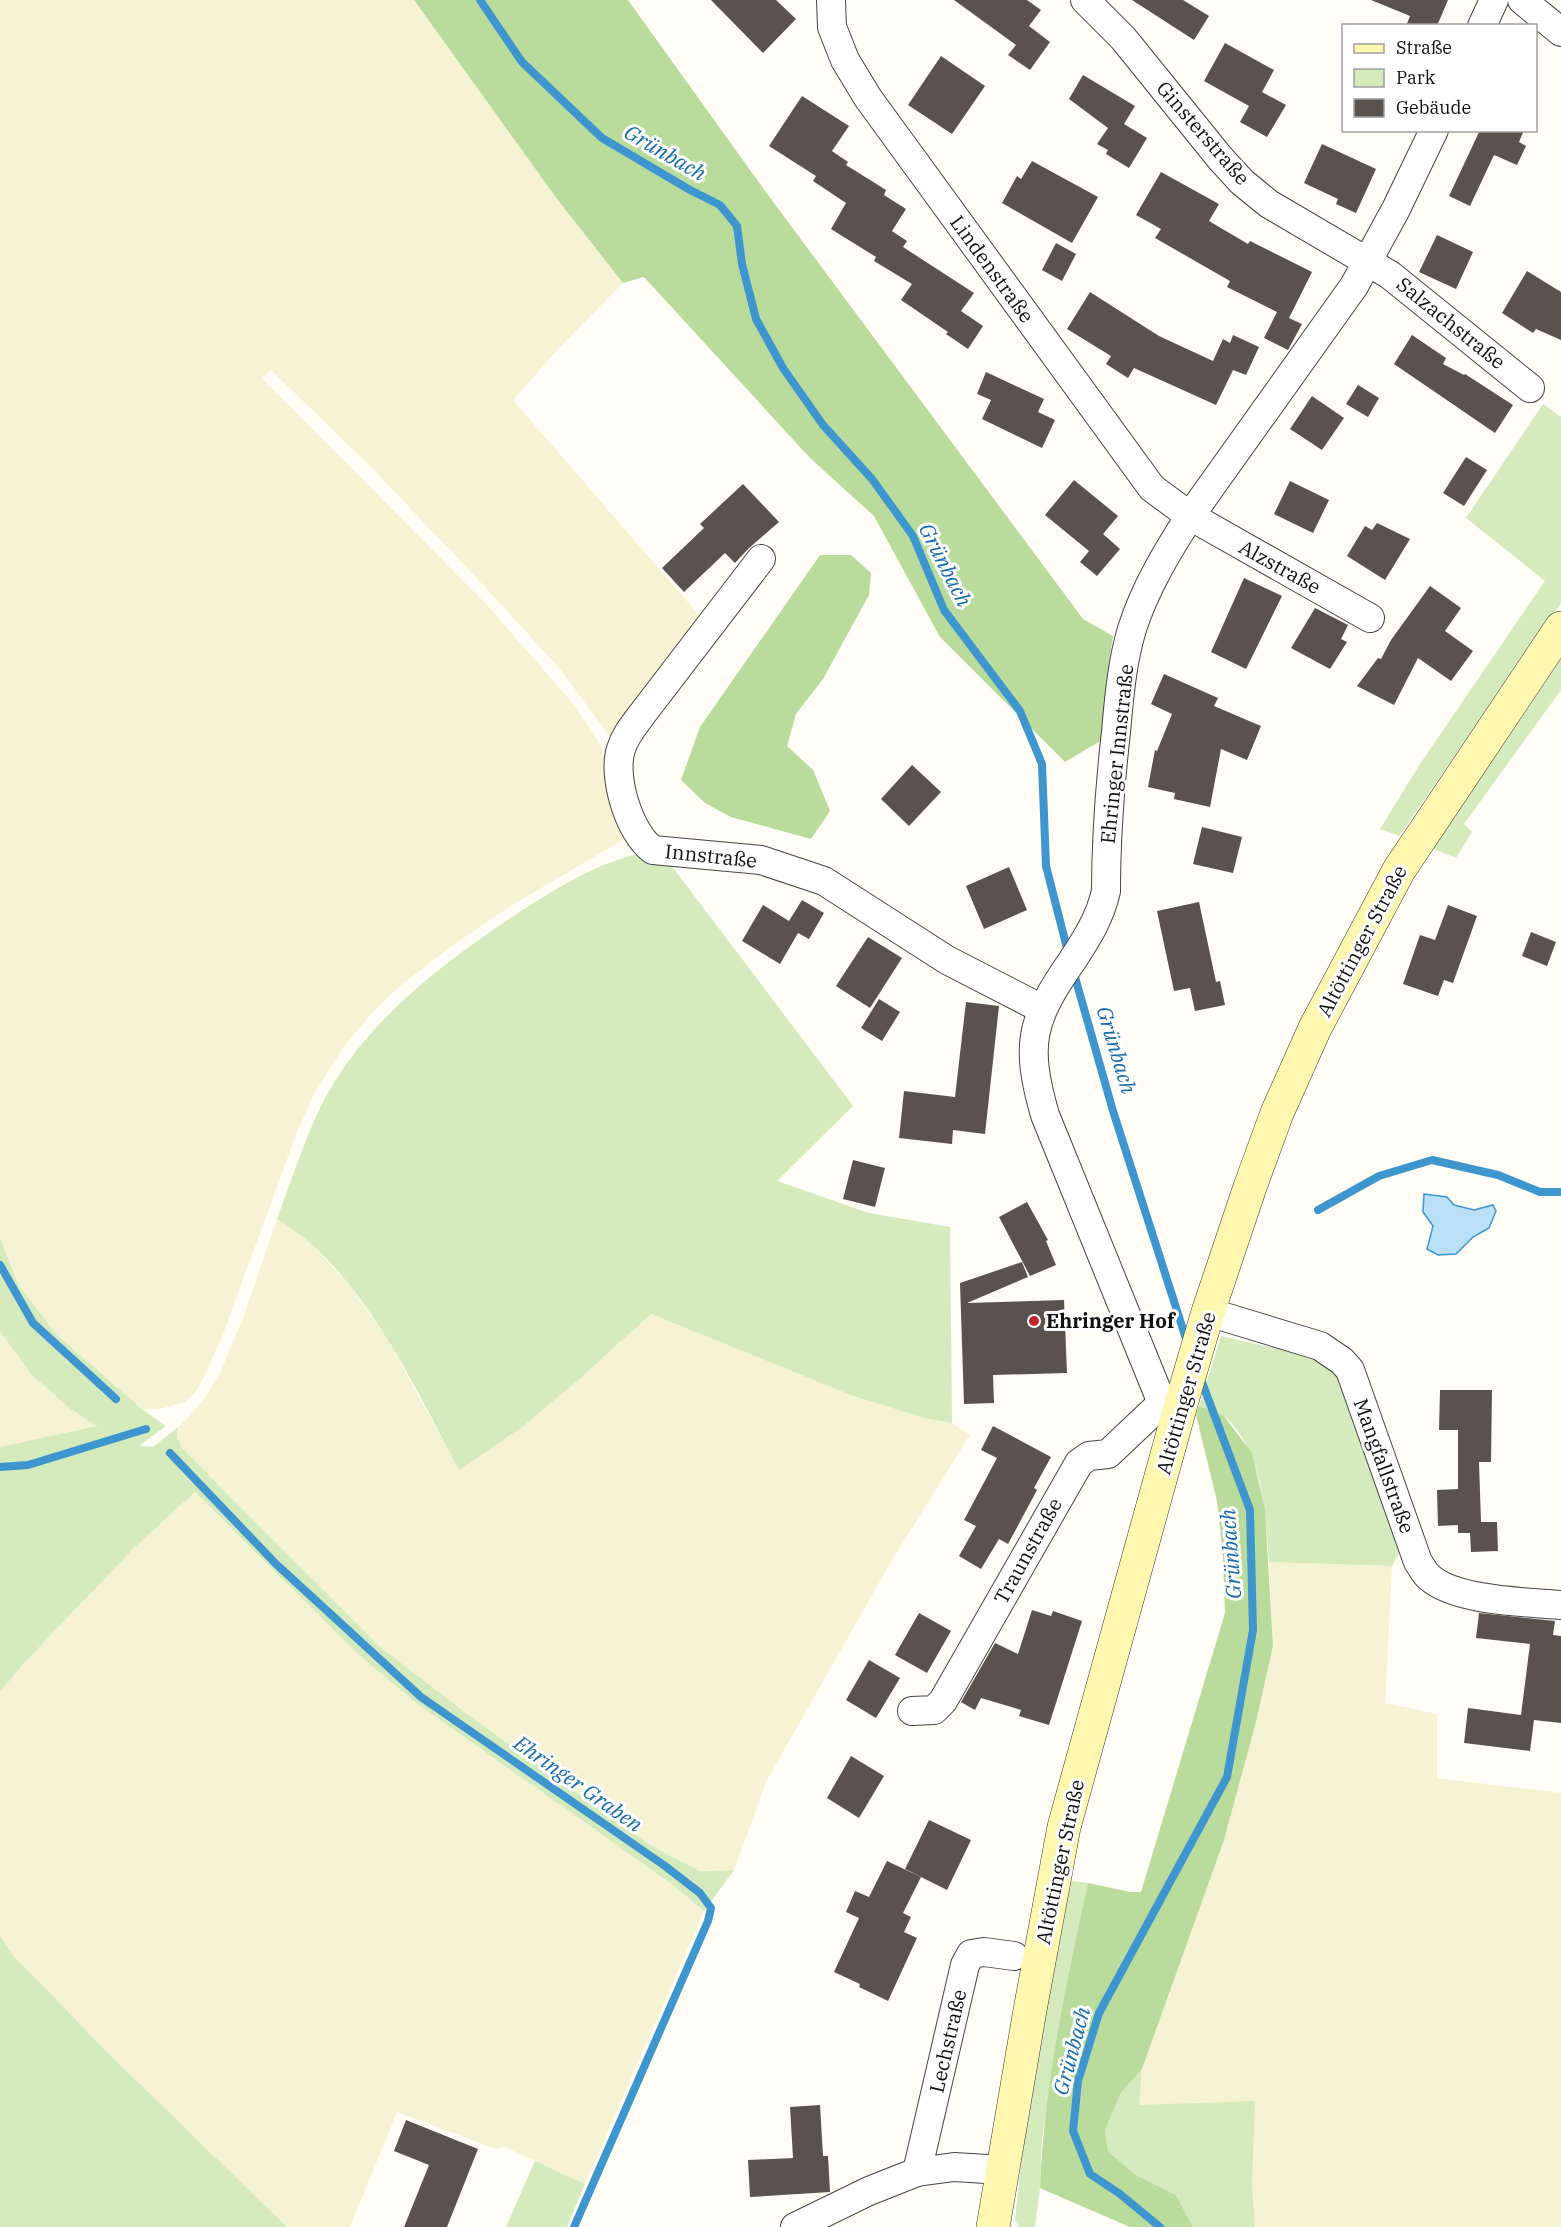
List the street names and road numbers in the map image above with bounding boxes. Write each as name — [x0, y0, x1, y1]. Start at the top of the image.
street label: Ginsterstraße — [1151, 75, 1256, 190]
street label: Lindenstraße — [944, 210, 1041, 328]
street label: Salzachstraße — [1391, 270, 1511, 375]
street label: Alzstraße — [1235, 533, 1326, 600]
street label: Ehringer Innstraße — [1094, 663, 1139, 845]
street label: Innstraße — [664, 837, 758, 874]
street label: Altöttinger Straße — [1310, 860, 1413, 1021]
street label: Altöttinger Straße — [1149, 1308, 1222, 1477]
street label: Mangfallstraße — [1348, 1395, 1421, 1537]
street label: Traunstraße — [987, 1493, 1068, 1609]
street label: Altöttinger Straße — [1029, 1777, 1090, 1947]
street label: Lechstraße — [923, 1986, 973, 2095]

